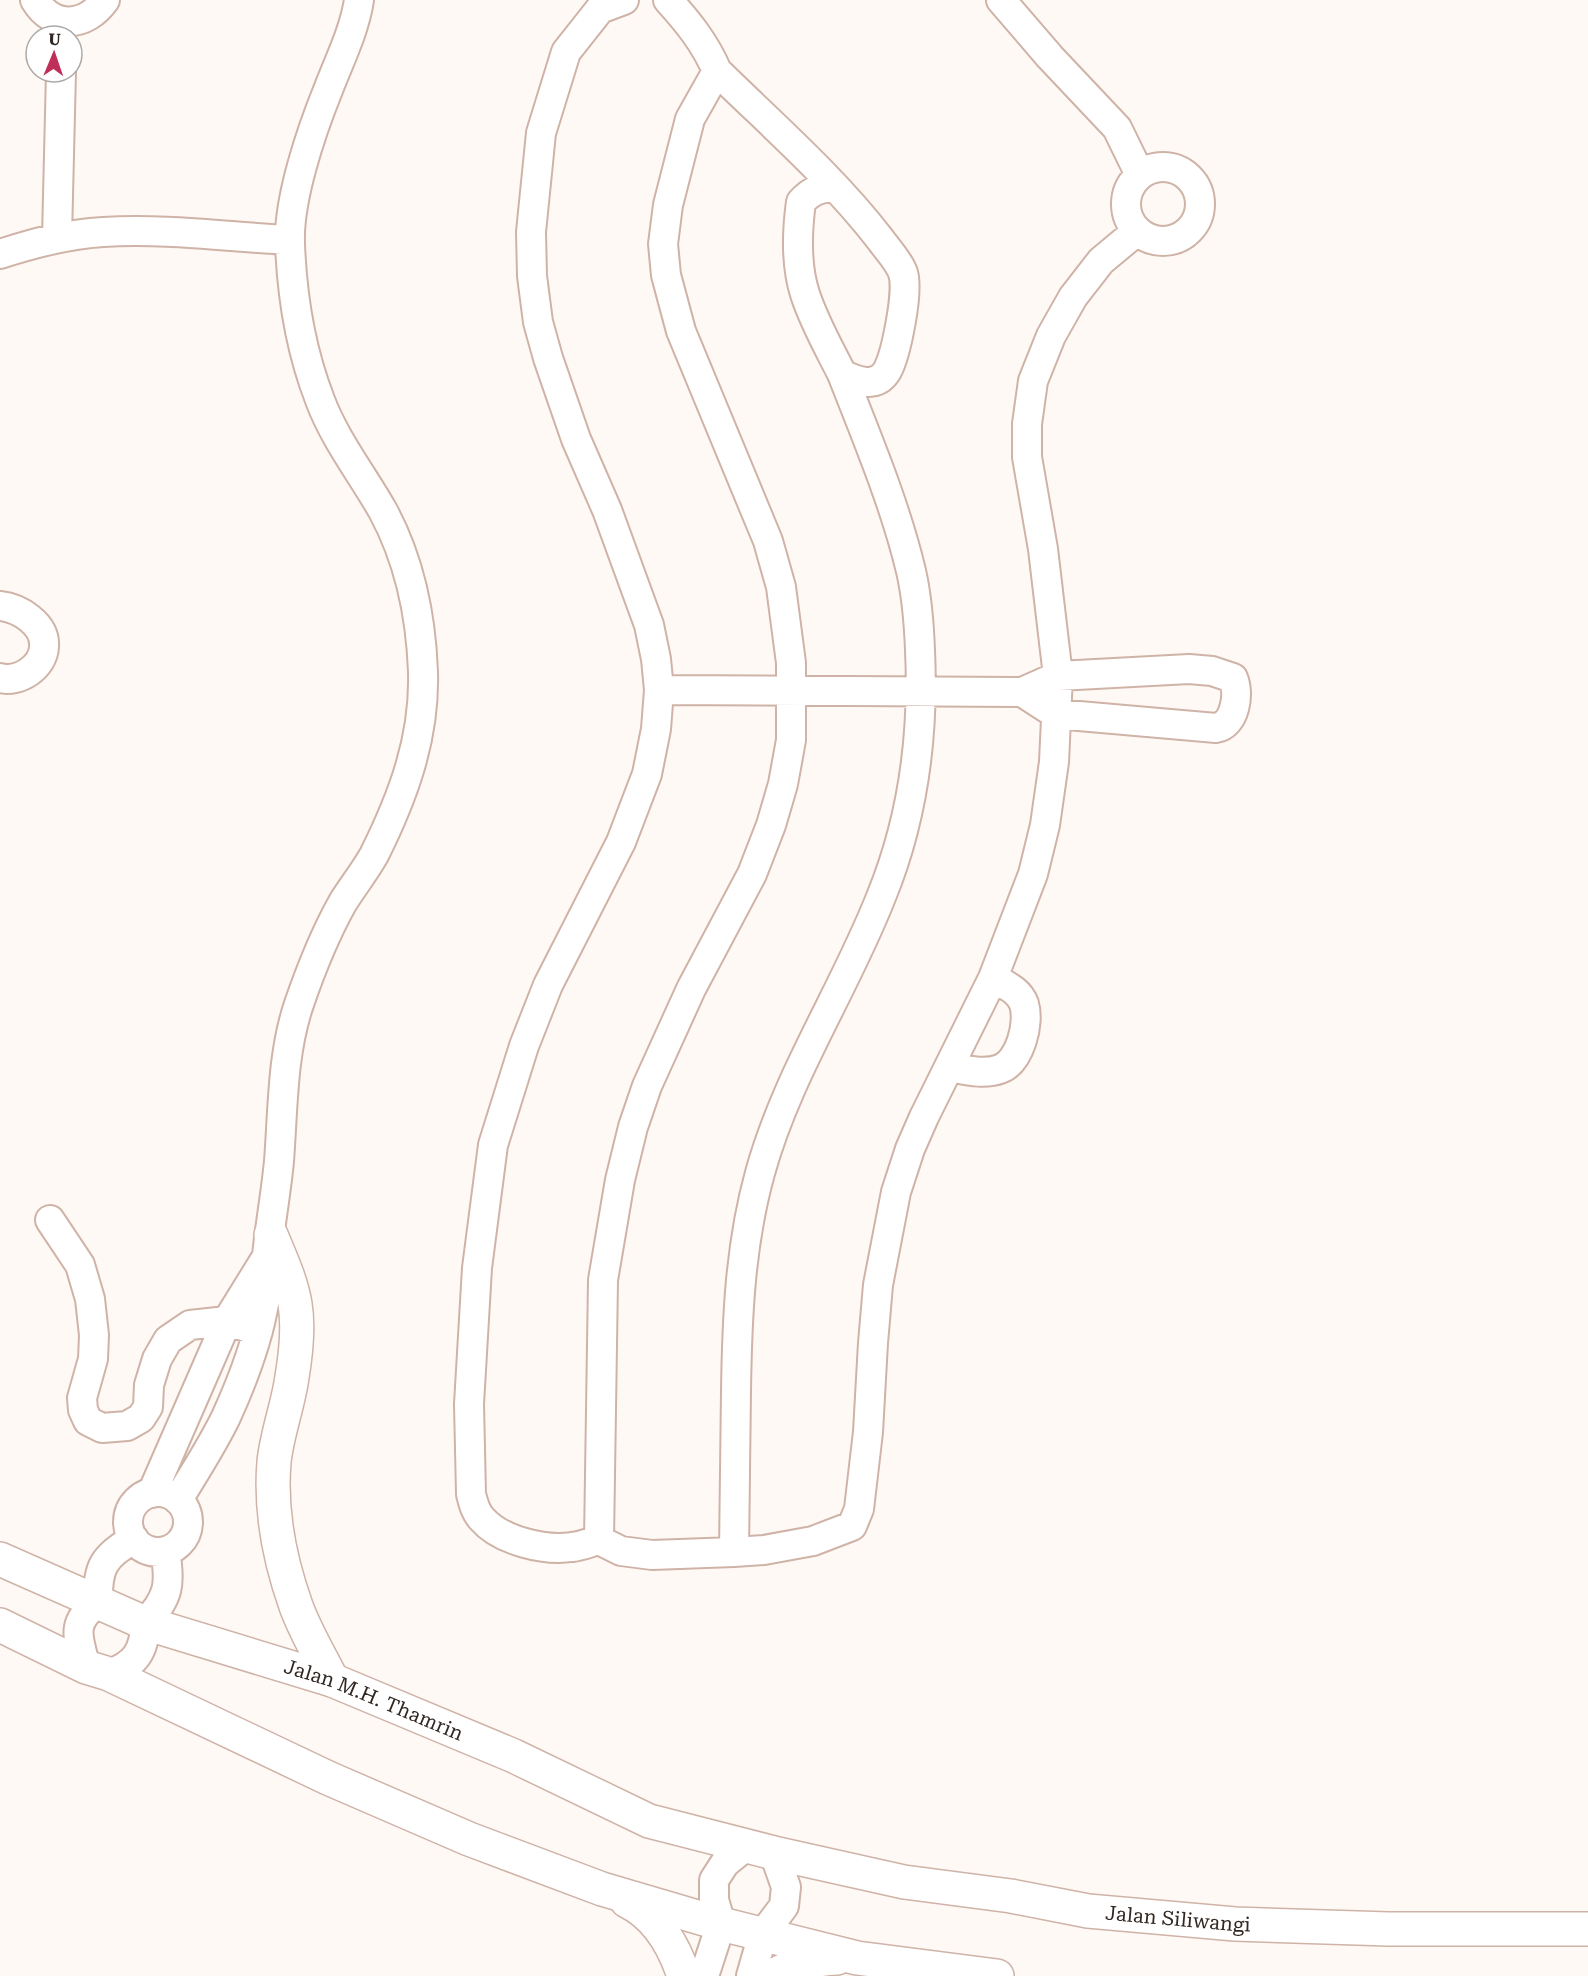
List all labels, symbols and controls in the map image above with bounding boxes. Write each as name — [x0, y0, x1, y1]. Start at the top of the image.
north arrow — [24, 24, 84, 84]
text: U — [48, 30, 61, 49]
street label: Jalan M.H. Thamrin — [281, 1654, 467, 1746]
street label: Jalan Siliwangi — [1104, 1901, 1251, 1937]

